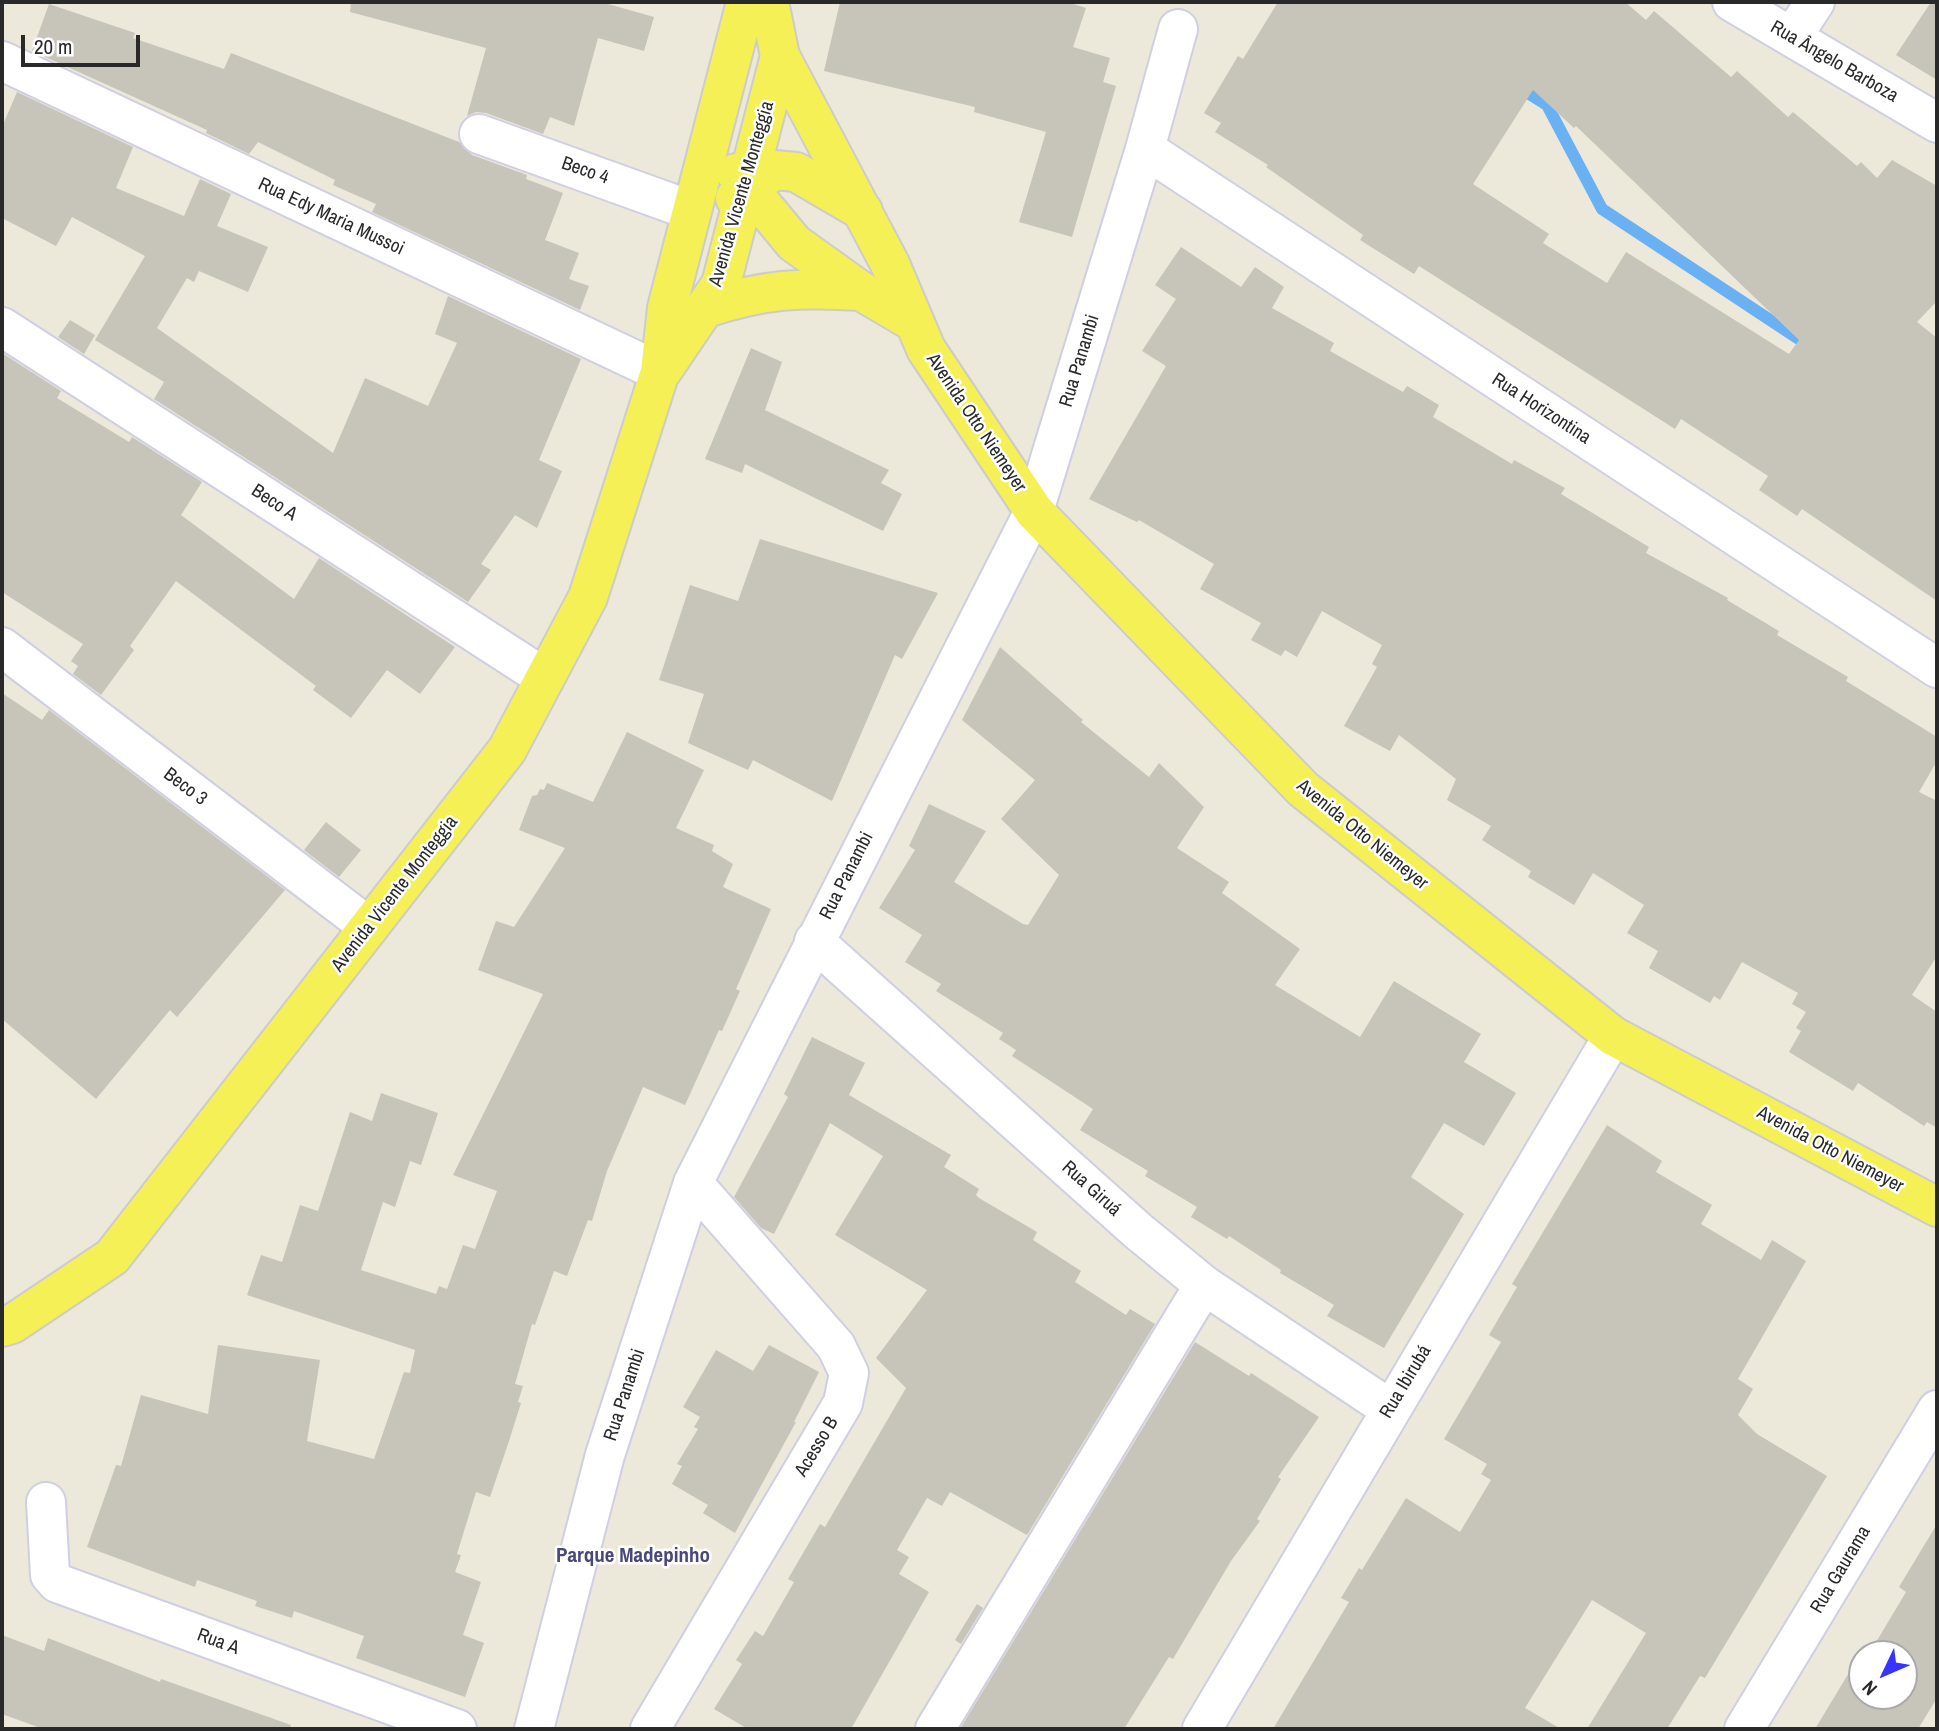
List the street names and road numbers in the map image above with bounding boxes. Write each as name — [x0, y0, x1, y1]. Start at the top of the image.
street label: Rua Ângelo Barboza — [1766, 16, 1902, 108]
street label: Avenida Vicente Monteggia — [705, 99, 779, 289]
street label: Beco 4 — [558, 152, 612, 190]
street label: Rua Edy Maria Mussoi — [254, 173, 408, 261]
street label: Rua Panambi — [1055, 312, 1105, 410]
street label: Avenida Otto Niemeyer — [921, 349, 1031, 497]
street label: Rua Horizontina — [1487, 369, 1595, 449]
street label: Beco A — [247, 480, 301, 526]
street label: Beco 3 — [159, 763, 211, 811]
street label: Avenida Otto Niemeyer — [1292, 775, 1432, 895]
street label: Avenida Vicente Monteggia — [327, 811, 463, 977]
street label: Rua Panambi — [815, 828, 879, 924]
street label: Avenida Otto Niemeyer — [1753, 1102, 1907, 1198]
street label: Rua Giruá — [1057, 1156, 1125, 1222]
street label: Rua Ibirubá — [1375, 1341, 1437, 1423]
street label: Rua Panambi — [599, 1346, 651, 1444]
street label: Acesso B — [790, 1413, 844, 1481]
street label: Rua Gaurama — [1806, 1522, 1876, 1618]
street label: Rua A — [194, 1624, 242, 1660]

